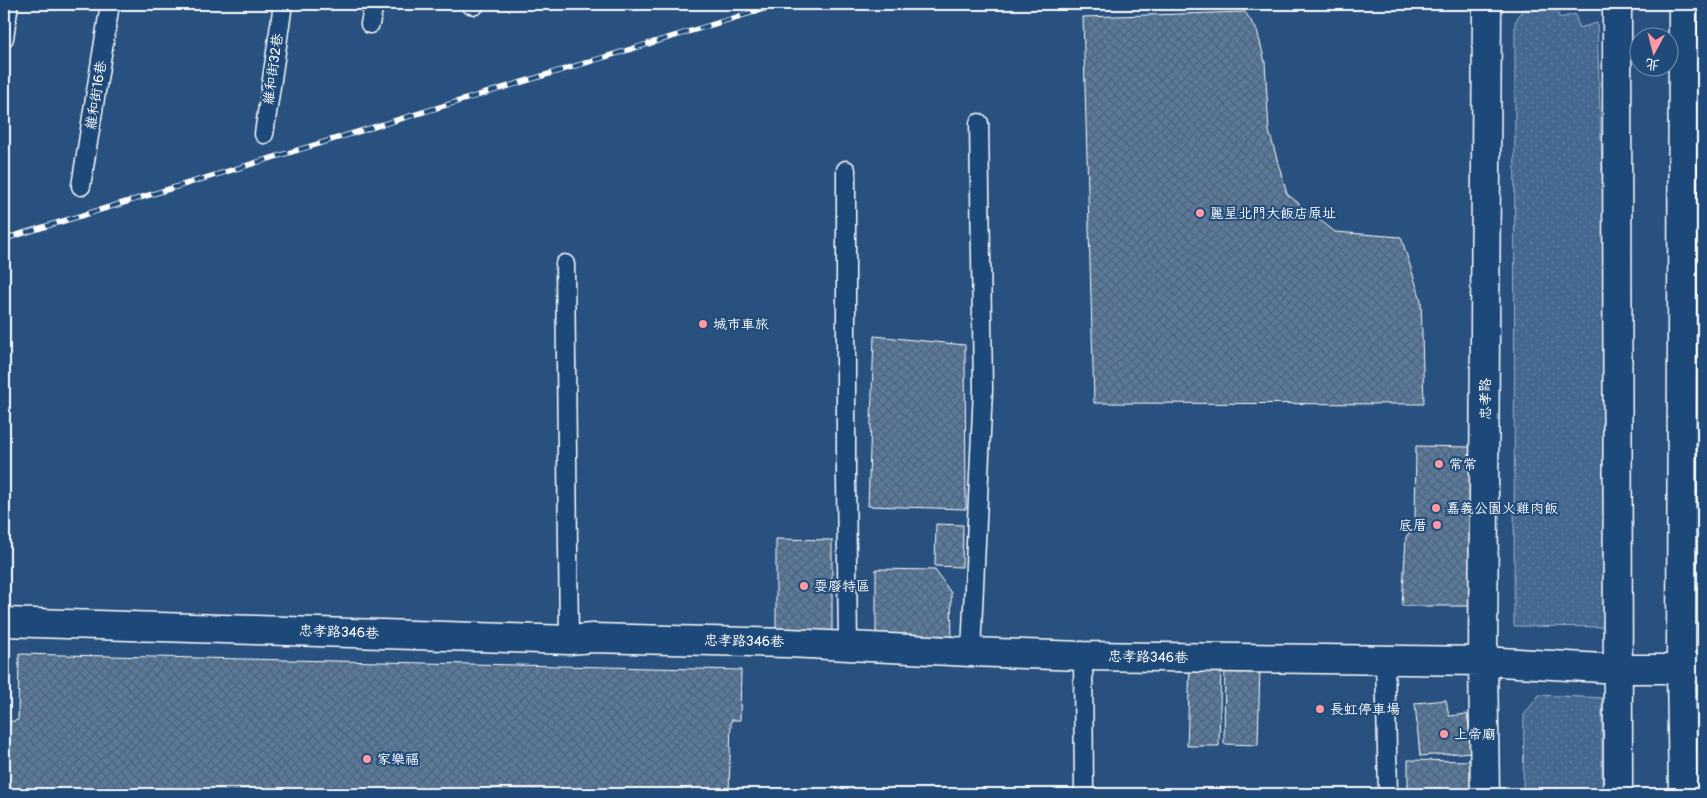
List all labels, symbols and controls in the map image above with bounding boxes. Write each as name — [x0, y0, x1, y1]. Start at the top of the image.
north arrow — [1630, 28, 1680, 78]
street label: 維和街32巷 — [260, 31, 287, 106]
text: 北 — [1644, 55, 1660, 74]
street label: 維和街16巷 — [82, 58, 110, 131]
place label: 麗星北門大飯店原址 — [1210, 205, 1336, 222]
marker: 麗星北門大飯店原址 — [1194, 207, 1206, 219]
place label: 城市車旅 — [713, 316, 769, 333]
marker: 城市車旅 — [697, 318, 709, 330]
street label: 忠孝路 — [1477, 378, 1494, 420]
place label: 常常 — [1449, 456, 1477, 473]
marker: 常常 — [1433, 458, 1445, 470]
place label: 嘉義公園火雞肉飯 — [1446, 500, 1558, 517]
marker: 嘉義公園火雞肉飯 — [1430, 502, 1442, 514]
place label: 底厝 — [1399, 517, 1427, 534]
marker: 底厝 — [1431, 519, 1443, 531]
place label: 耍廢特區 — [814, 578, 870, 595]
marker: 耍廢特區 — [798, 580, 810, 592]
street label: 忠孝路346巷 — [299, 622, 380, 642]
street label: 忠孝路346巷 — [704, 632, 785, 650]
street label: 忠孝路346巷 — [1108, 648, 1189, 666]
place label: 長虹停車場 — [1330, 701, 1400, 718]
marker: 長虹停車場 — [1314, 703, 1326, 715]
place label: 上帝廟 — [1454, 726, 1496, 743]
marker: 上帝廟 — [1438, 728, 1450, 740]
place label: 家樂福 — [377, 751, 419, 768]
marker: 家樂福 — [361, 753, 373, 765]

